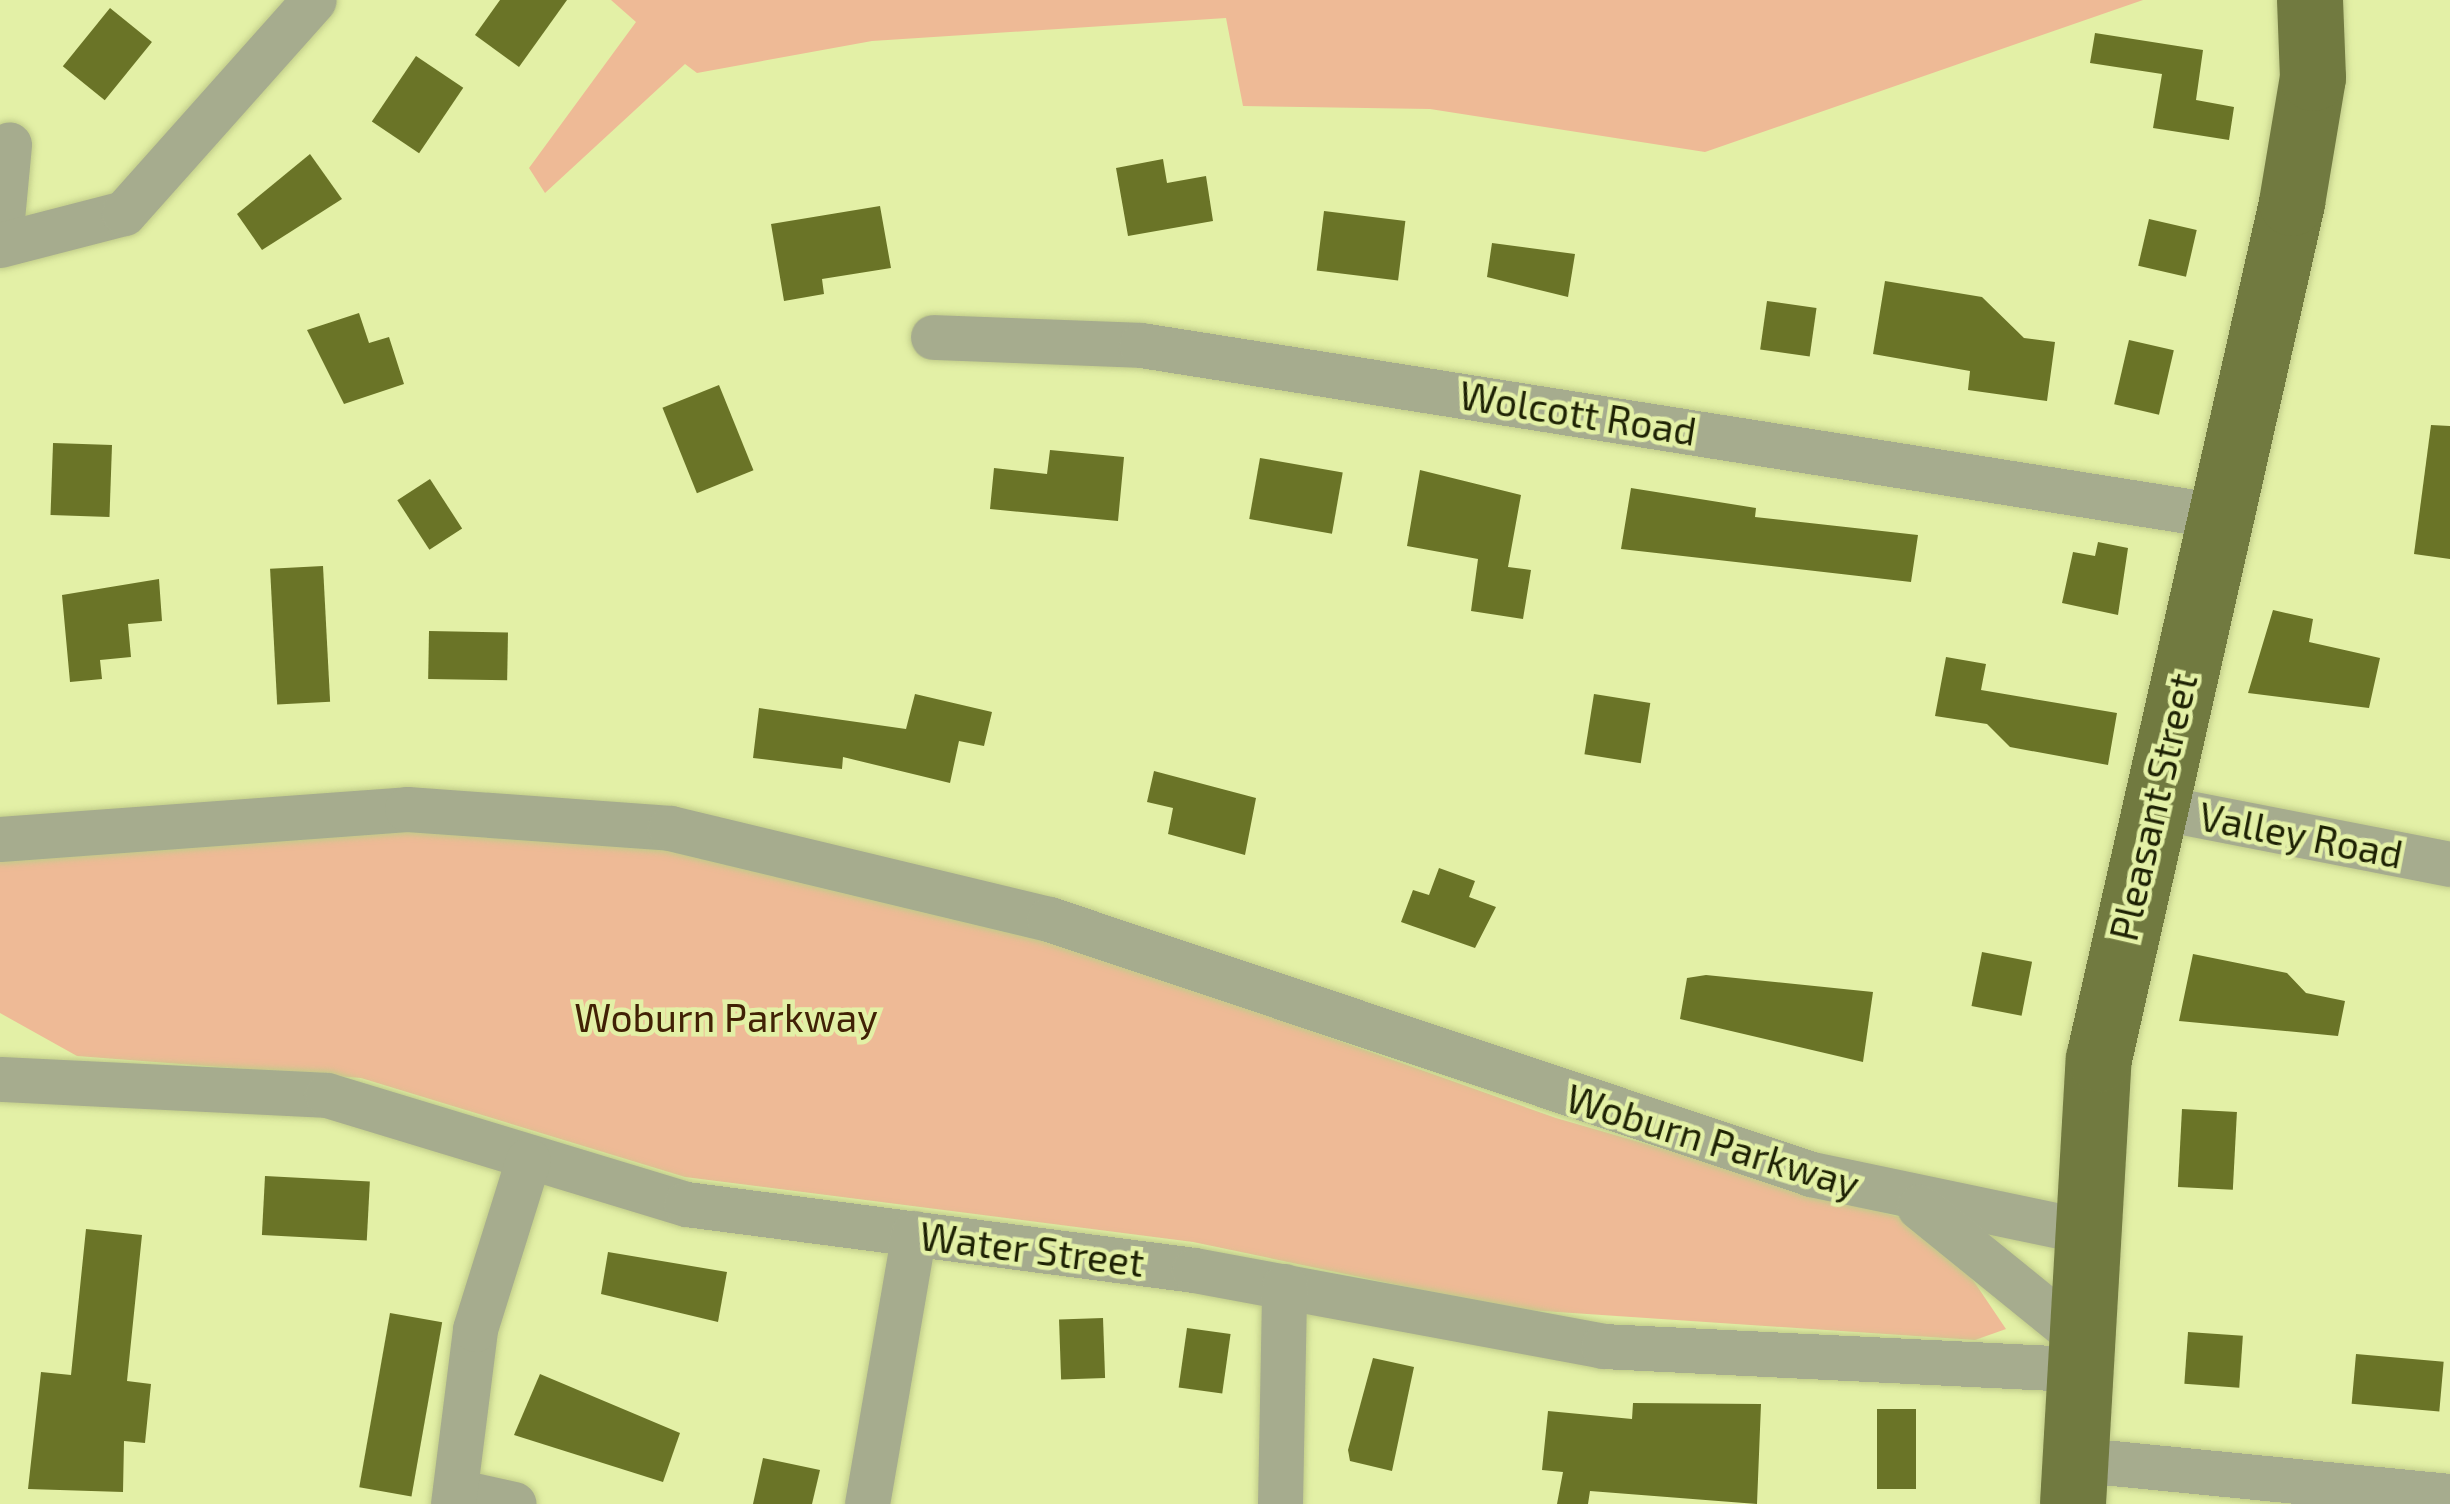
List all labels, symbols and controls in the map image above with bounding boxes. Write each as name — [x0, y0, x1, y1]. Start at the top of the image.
street label: Wolcott Road — [1456, 371, 1700, 455]
street label: Pleasant Street — [2100, 669, 2206, 945]
street label: Valley Road — [2195, 792, 2407, 878]
park label: Woburn Parkway — [574, 994, 878, 1040]
street label: Woburn Parkway — [1561, 1074, 1865, 1208]
street label: Water Street — [917, 1212, 1147, 1286]

